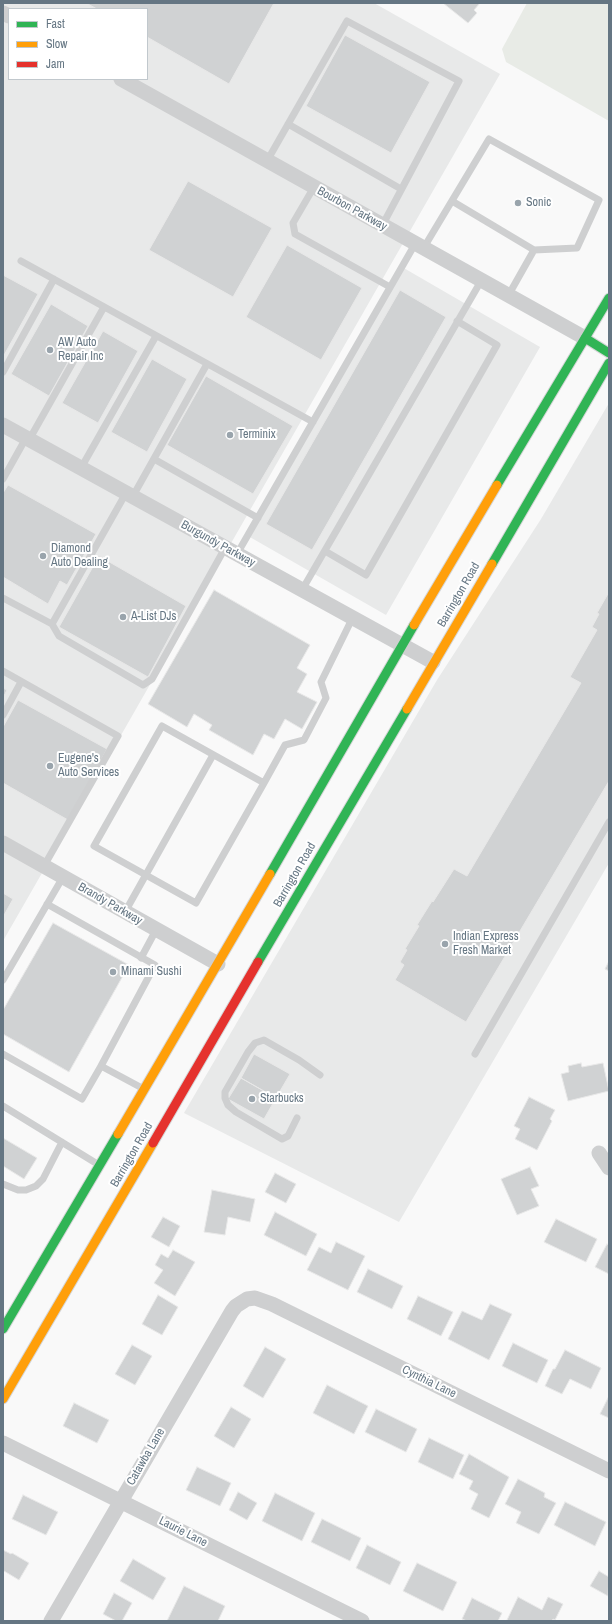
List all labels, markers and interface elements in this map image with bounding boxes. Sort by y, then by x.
legend [8,8,148,80]
text: Fast [46,16,65,32]
text: Slow [46,36,67,52]
text: Jam [46,56,65,72]
street label: Bourbon Parkway [315,184,389,234]
place label: Sonic [526,196,551,210]
marker: Sonic [513,198,523,208]
place label: AW Auto Repair Inc [58,336,103,364]
marker: AW Auto Repair Inc [45,345,55,355]
place label: Terminix [238,428,276,442]
marker: Terminix [225,430,235,440]
street label: Burgundy Parkway [178,518,258,570]
place label: Diamond Auto Dealing [51,542,108,570]
marker: Diamond Auto Dealing [38,551,48,561]
street label: Barrington Road [435,560,483,630]
place label: A-List DJs [131,610,176,624]
marker: A-List DJs [118,612,128,622]
place label: Eugene's Auto Services [58,752,119,780]
marker: Eugene's Auto Services [45,761,55,771]
street label: Barrington Road [271,840,319,910]
street label: Brandy Parkway [75,880,145,928]
place label: Indian Express Fresh Market [453,930,519,958]
marker: Indian Express Fresh Market [440,939,450,949]
place label: Minami Sushi [121,965,182,979]
marker: Minami Sushi [108,967,118,977]
place label: Starbucks [260,1092,304,1106]
marker: Starbucks [247,1094,257,1104]
street label: Barrington Road [108,1120,156,1190]
street label: Cynthia Lane [400,1363,458,1401]
street label: Catawba Lane [124,1426,168,1488]
street label: Laurie Lane [156,1514,210,1550]

